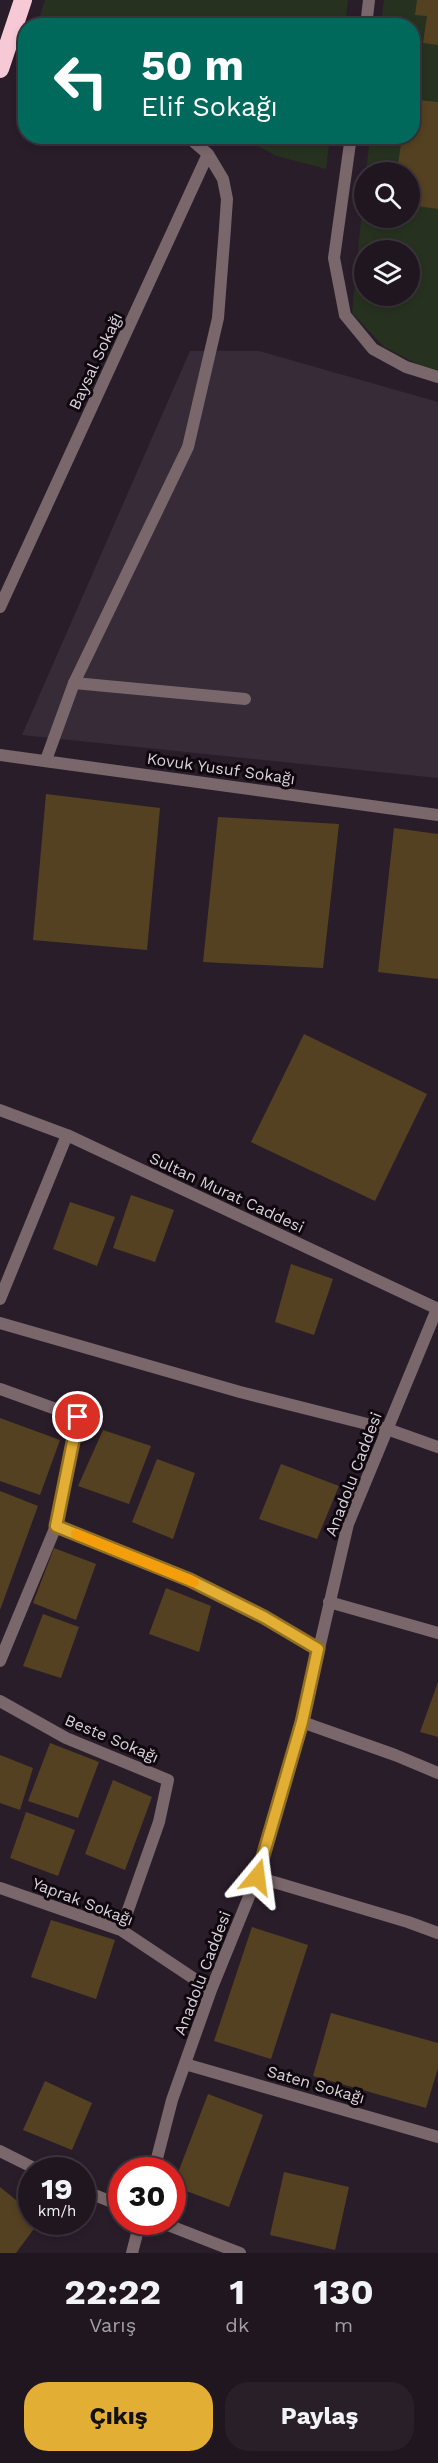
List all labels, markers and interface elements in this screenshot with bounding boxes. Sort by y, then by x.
text: 50 m [141,41,244,90]
icon: left [42,42,120,120]
text: Elif Sokağı [141,91,278,123]
map controls [354,162,420,306]
button: search [354,162,420,228]
button: layers [354,240,420,306]
street label: Baysal Sokağı [65,310,126,413]
street label: Kovuk Yusuf Sokağı [146,749,296,788]
street label: Sultan Murat Caddesi [146,1148,307,1237]
pin [52,1391,103,1442]
icon: arrive [61,1400,94,1433]
street label: Anadolu Caddesi [321,1409,386,1539]
street label: Beste Sokağı [62,1710,162,1767]
position arrow [225,1845,289,1909]
street label: Yaprak Sokağı [29,1873,136,1930]
street label: Anadolu Caddesi [170,1908,235,2038]
street label: Saten Sokağı [265,2061,367,2107]
speed limit sign: 30 [108,2157,186,2235]
text: 19 [41,2171,73,2206]
text: km/h [38,2202,76,2220]
text: 22:22 [64,2271,161,2313]
text: 1 [230,2271,245,2313]
text: 130 [314,2271,374,2313]
text: Varış [89,2313,136,2337]
text: dk [225,2313,249,2337]
text: m [334,2313,353,2337]
button: Çıkış [24,2382,213,2451]
button: Paylaş [225,2382,414,2451]

